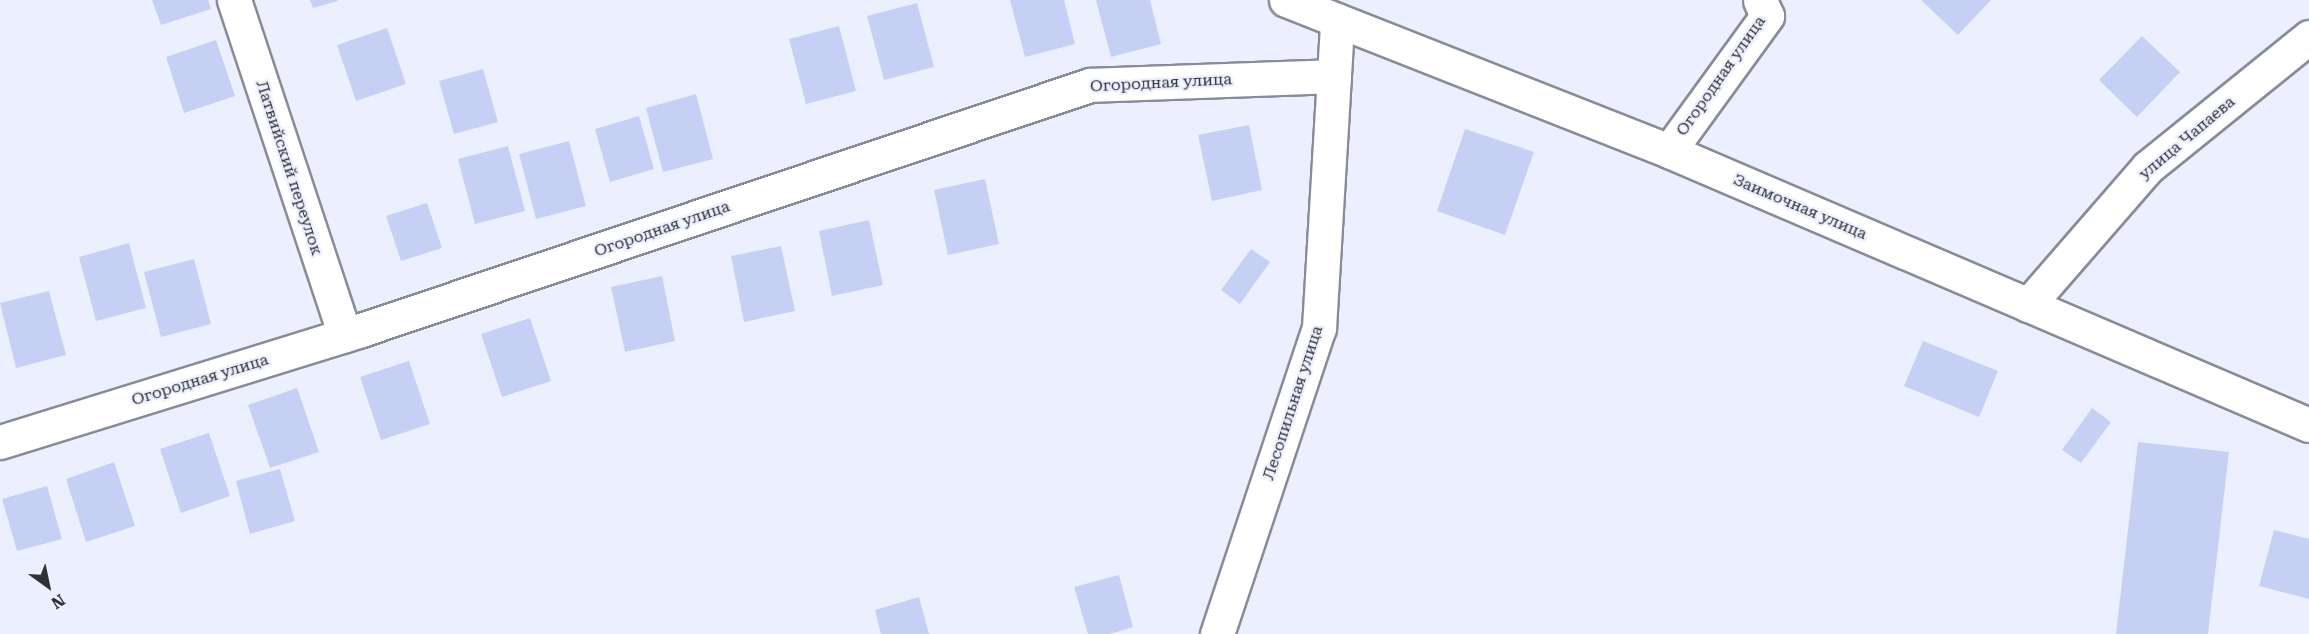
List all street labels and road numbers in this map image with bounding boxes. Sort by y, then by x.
street label: Огородная улица [1672,12,1770,140]
street label: Огородная улица [1090,70,1232,96]
street label: Латвийский переулок [252,78,326,258]
street label: улица Чапаева [2135,92,2239,184]
street label: Заимочная улица [1730,170,1870,244]
street label: Огородная улица [592,197,732,261]
street label: Лесопильная улица [1259,324,1327,482]
street label: Огородная улица [129,350,271,410]

